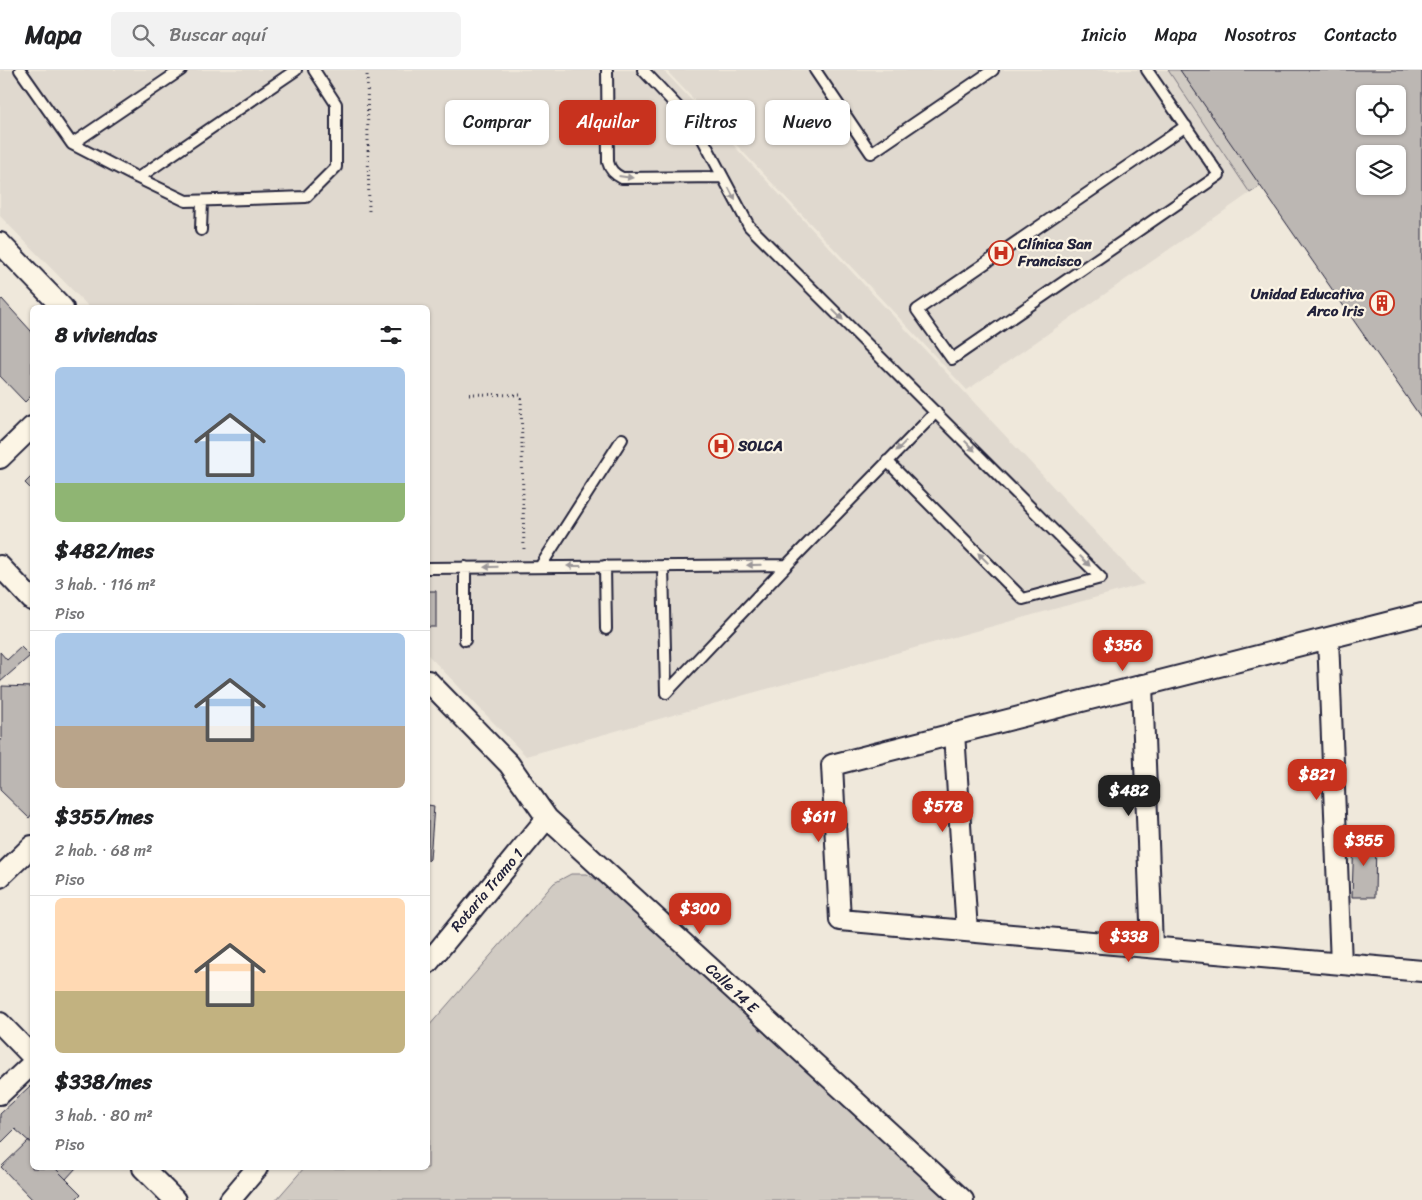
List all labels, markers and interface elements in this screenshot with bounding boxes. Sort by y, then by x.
search box [111,12,461,57]
text: Mapa [25,14,81,56]
text: Buscar aquí [169,18,266,51]
text: Inicio [1082,19,1127,51]
text: Mapa [1155,19,1197,51]
text: Nosotros [1225,19,1296,51]
text: Contacto [1324,19,1397,51]
icon: search [129,21,157,49]
map controls [1356,85,1406,195]
button: locate [1356,85,1406,135]
chip: Comprar [445,100,549,145]
chip: Alquilar [559,100,656,145]
chip: Filtros [666,100,755,145]
chip: Nuevo [765,100,850,145]
button: layers [1356,145,1406,195]
one-way arrow [619,173,635,181]
one-way arrow [727,187,736,201]
place label: Clínica San Francisco [1017,231,1093,274]
hospital icon: Clínica San Francisco [988,240,1014,266]
place label: Unidad Educativa Arco Iris [1251,281,1365,324]
building icon: Unidad Educativa Arco Iris [1369,290,1395,316]
one-way arrow [832,309,844,321]
text: 8 viviendas [55,316,157,354]
icon: filters [377,321,405,349]
icon: home [185,400,275,490]
hospital icon: SOLCA [708,433,734,459]
place label: SOLCA [737,433,783,459]
one-way arrow [896,440,908,452]
one-way arrow [964,440,976,452]
text: $482/mes [55,532,154,570]
one-way arrow [977,552,989,564]
one-way arrow [1078,555,1090,567]
one-way arrow [746,561,762,569]
one-way arrow [566,562,582,570]
one-way arrow [483,563,499,571]
text: 3 hab. · 116 m² [55,570,156,599]
text: Piso [55,599,85,628]
pin: $356 [1093,630,1153,672]
text: $356 [1104,631,1142,660]
icon: home [185,665,275,755]
pin: $821 [1287,758,1347,801]
text: $821 [1299,760,1335,789]
pin: $482 [1099,774,1159,817]
text: $482 [1109,776,1149,805]
pin: $578 [913,790,973,833]
text: $578 [923,792,963,821]
text: $355/mes [55,798,153,836]
pin: $611 [789,800,849,843]
text: $611 [802,802,836,831]
pin: $355 [1334,824,1394,867]
text: $355 [1344,826,1384,855]
text: 2 hab. · 68 m² [55,836,152,865]
street label: Rotaria Tramo 1 [444,842,530,938]
text: Piso [55,865,85,894]
pin: $300 [670,892,730,935]
text: $300 [680,894,720,923]
pin: $338 [1099,920,1159,963]
text: $338 [1110,922,1148,951]
icon: home [185,930,275,1020]
street label: Calle 14 E [699,956,766,1021]
text: $338/mes [55,1063,152,1101]
text: 3 hab. · 80 m² [55,1101,153,1130]
text: Piso [55,1130,85,1159]

